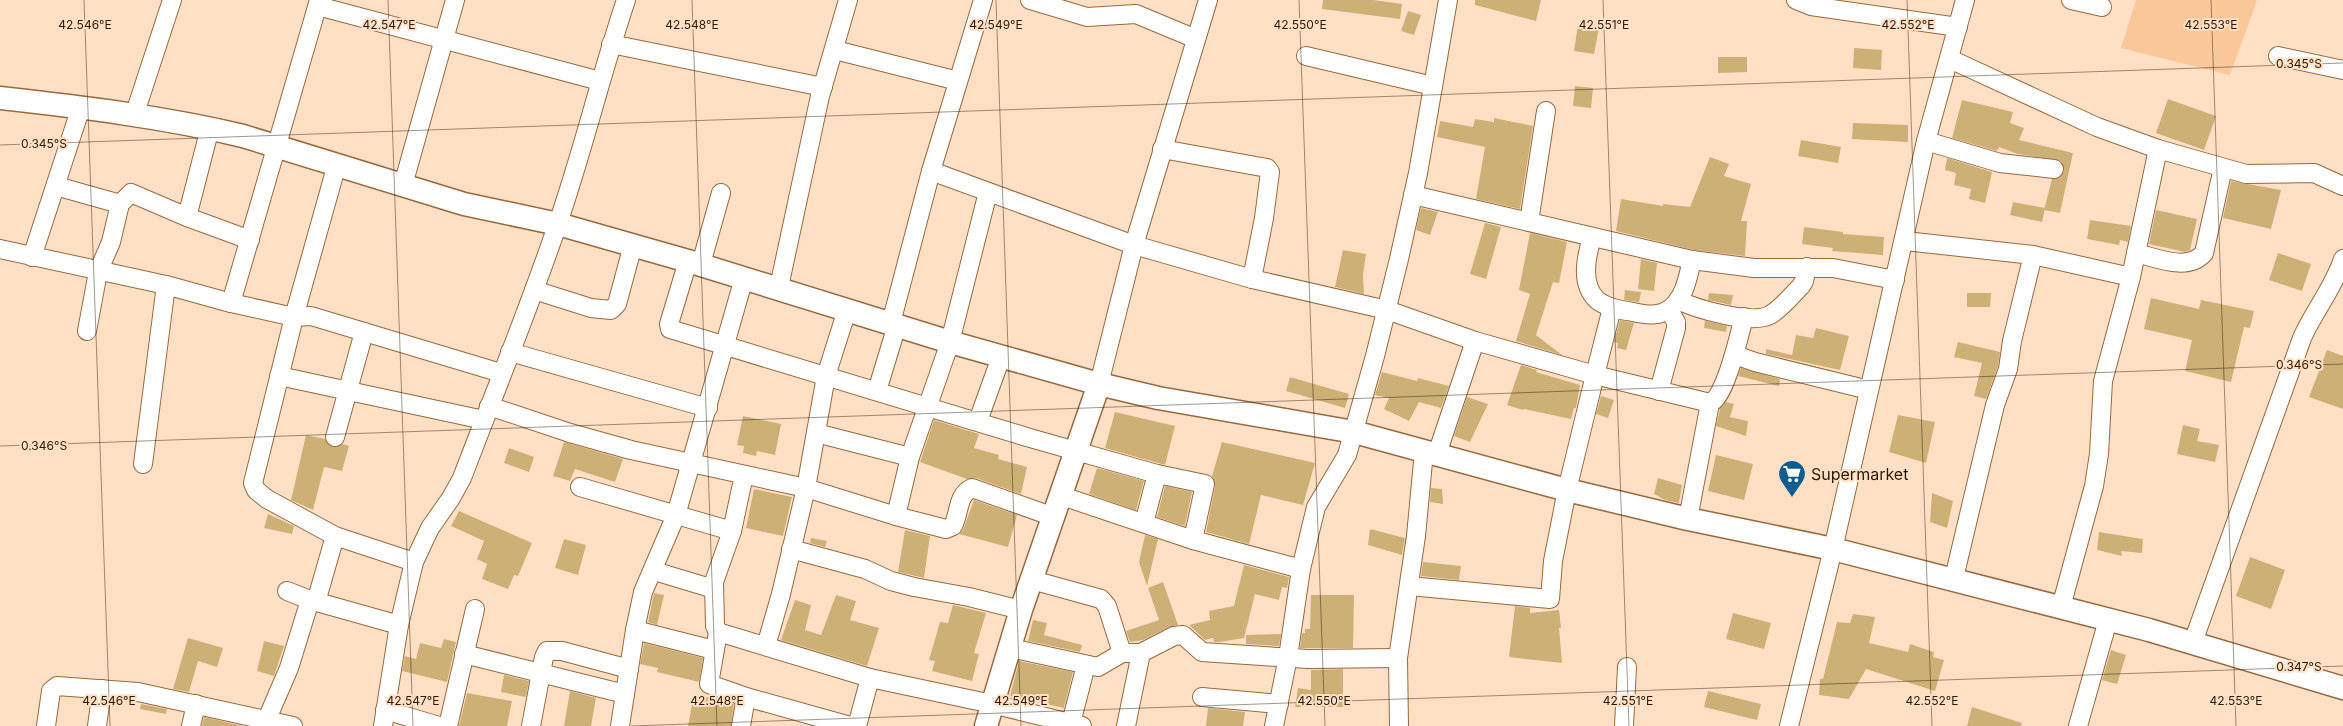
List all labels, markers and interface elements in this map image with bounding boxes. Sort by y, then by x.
text: 42.546°E [58,17,112,32]
text: 42.547°E [363,17,415,32]
text: 42.548°E [665,17,719,32]
text: 42.549°E [969,17,1023,32]
text: 42.550°E [1273,17,1327,32]
text: 42.551°E [1579,17,1629,32]
text: 42.552°E [1882,17,1934,32]
text: 42.553°E [2185,17,2237,32]
text: 0.345°S [2276,56,2322,71]
text: 0.345°S [21,136,67,151]
text: 0.346°S [2276,357,2322,372]
text: 0.346°S [21,438,67,453]
supermarket icon: Supermarket [1777,459,1807,498]
place label: Supermarket [1811,464,1908,484]
text: 0.347°S [2276,659,2322,674]
text: 42.546°E [82,693,136,708]
text: 42.547°E [387,693,439,708]
text: 42.548°E [690,693,744,708]
text: 42.549°E [994,693,1048,708]
text: 42.550°E [1297,693,1351,708]
text: 42.551°E [1603,693,1653,708]
text: 42.552°E [1906,693,1958,708]
text: 42.553°E [2210,693,2262,708]

